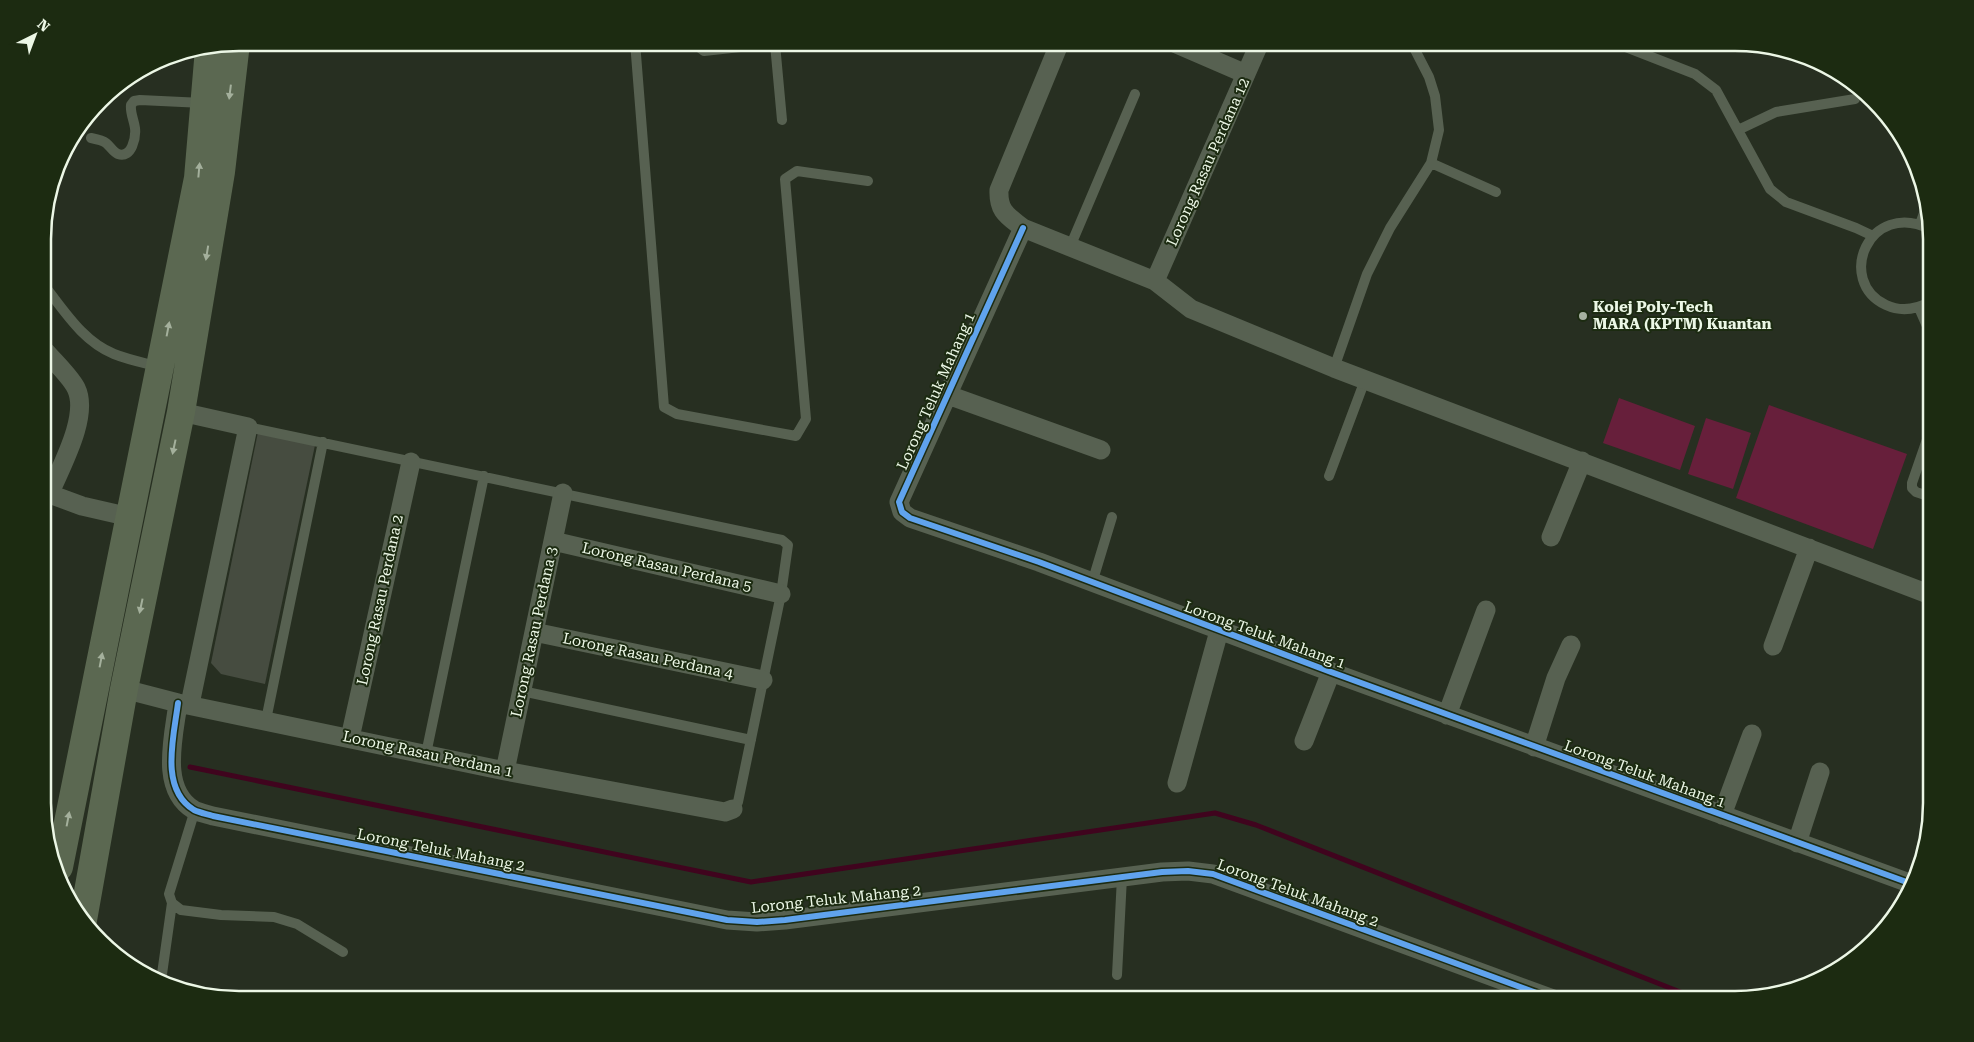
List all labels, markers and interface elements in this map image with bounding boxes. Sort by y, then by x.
north arrow [10,10,60,60]
text: N [34,16,53,35]
street label: Lorong Rasau Perdana 12 [1163,75,1253,249]
one-way arrow [226,84,234,100]
one-way arrow [195,162,203,178]
one-way arrow [203,245,211,261]
place label: Kolej Poly-Tech MARA (KPTM) Kuantan [1593,298,1771,333]
street label: Lorong Teluk Mahang 1 [893,309,979,473]
marker: Kolej Poly-Tech MARA (KPTM) Kuantan [1577,310,1589,322]
one-way arrow [164,321,172,337]
one-way arrow [170,440,178,455]
street label: Lorong Rasau Perdana 2 [353,513,407,687]
street label: Lorong Rasau Perdana 5 [580,539,754,595]
street label: Lorong Rasau Perdana 3 [507,545,561,719]
street label: Lorong Teluk Mahang 1 [1182,597,1348,673]
one-way arrow [137,599,145,614]
street label: Lorong Rasau Perdana 4 [561,629,735,683]
one-way arrow [97,652,105,668]
street label: Lorong Rasau Perdana 1 [341,727,515,781]
street label: Lorong Teluk Mahang 1 [1562,736,1728,812]
one-way arrow [65,811,73,827]
street label: Lorong Teluk Mahang 2 [355,825,527,875]
street label: Lorong Teluk Mahang 2 [1215,855,1381,931]
street label: Lorong Teluk Mahang 2 [750,881,922,917]

